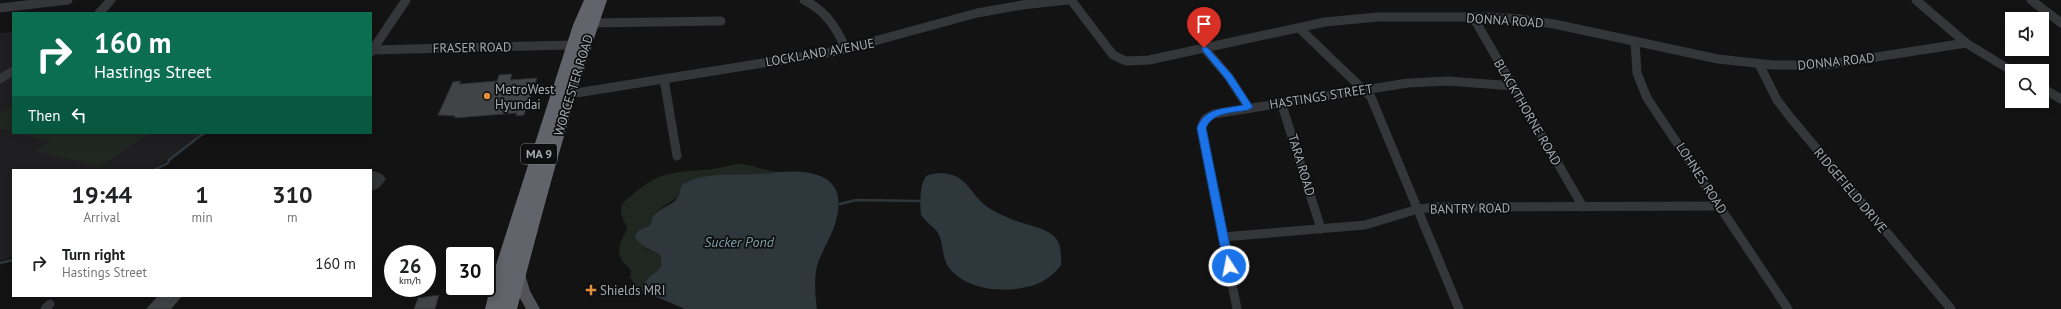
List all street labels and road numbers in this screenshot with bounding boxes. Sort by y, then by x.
street label: DONNA ROAD [1466,9,1544,32]
street label: WORCESTER ROAD [550,32,597,138]
street label: LOCKLAND AVENUE [764,35,876,70]
street label: FRASER ROAD [433,38,511,57]
street label: DONNA ROAD [1797,49,1875,74]
street label: BLACKTHORNE ROAD [1490,56,1565,169]
street label: HASTINGS STREET [1268,80,1374,113]
street label: TARA ROAD [1284,132,1319,198]
street label: LOHNES ROAD [1672,139,1731,217]
road number: MA 9 [521,144,557,164]
street label: RIDGEFIELD DRIVE [1810,144,1891,236]
street label: BANTRY ROAD [1430,199,1510,218]

